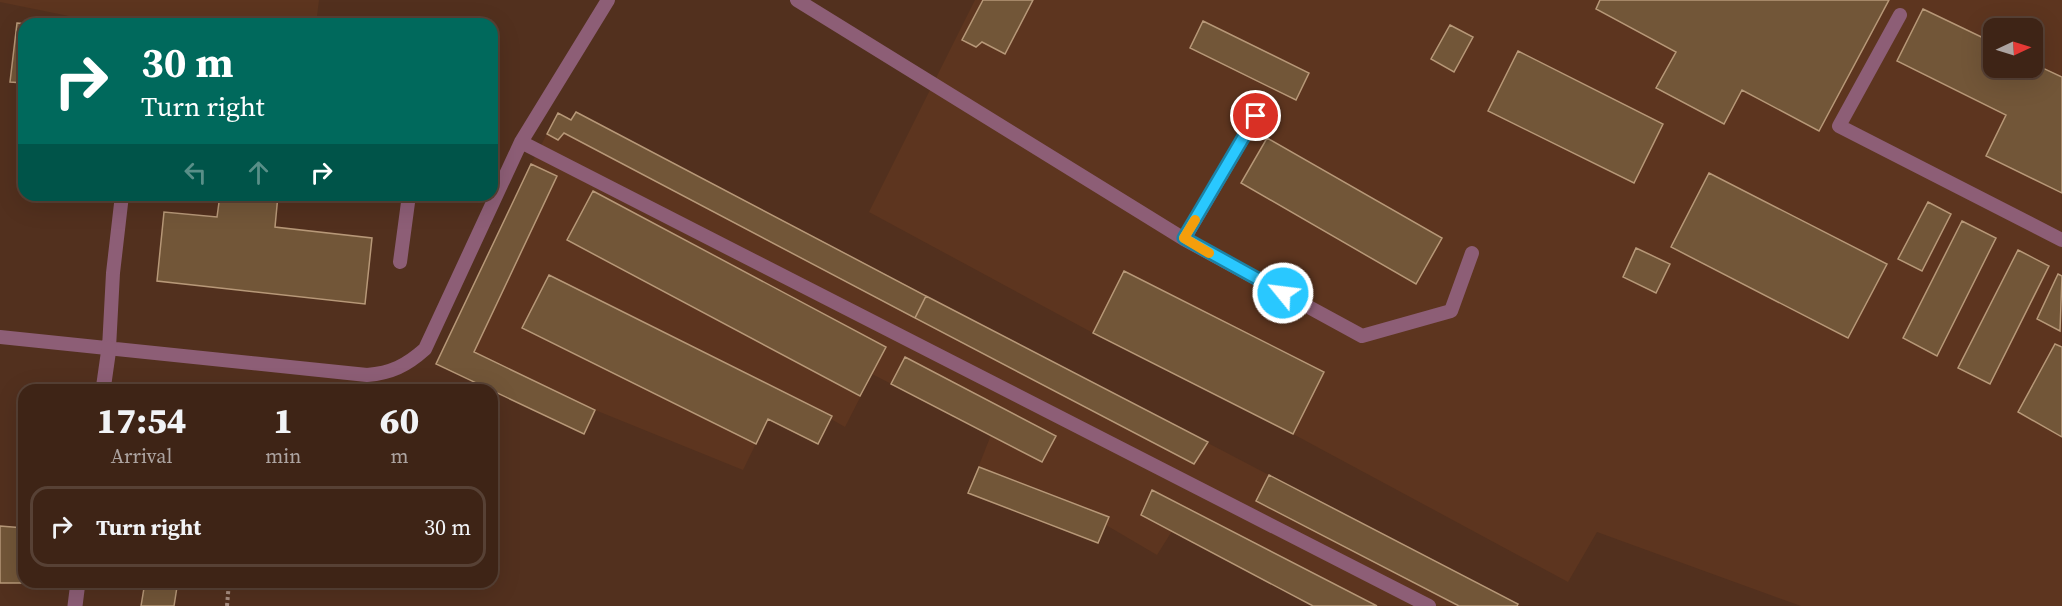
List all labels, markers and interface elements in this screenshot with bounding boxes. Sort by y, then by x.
north arrow [1983,18,2043,78]
map controls [1983,18,2043,78]
text: 30 m [141,33,234,91]
icon: right [42,42,120,120]
text: Turn right [141,88,265,125]
pin [1230,90,1281,141]
icon: arrive [1239,99,1272,132]
icon: left [179,156,212,189]
icon: ahead [242,156,275,189]
icon: right [305,156,338,189]
position arrow [1251,261,1315,325]
text: 17:54 [97,396,187,445]
text: 1 [273,396,293,445]
text: 60 [380,396,419,445]
text: Arrival [111,442,172,470]
text: min [265,442,301,470]
text: m [391,442,409,470]
icon: right [45,510,78,543]
text: Turn right [96,512,201,542]
text: 30 m [424,512,471,542]

